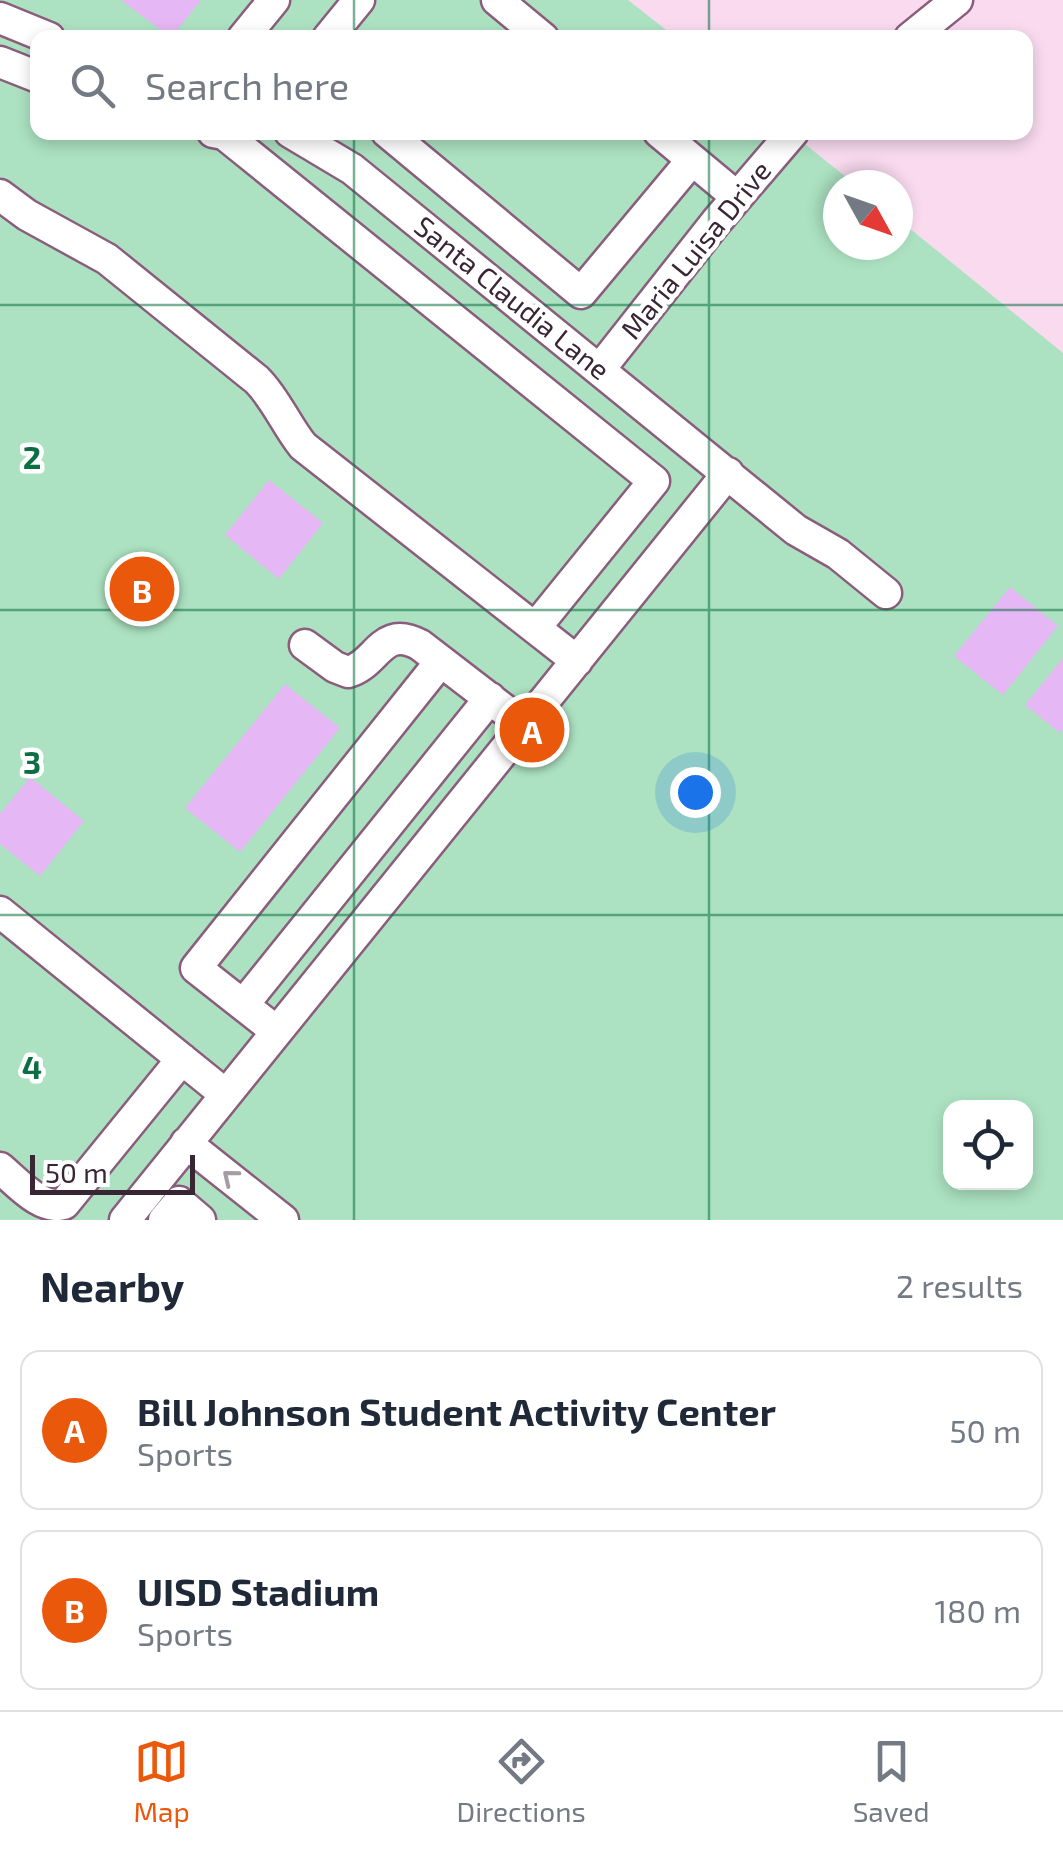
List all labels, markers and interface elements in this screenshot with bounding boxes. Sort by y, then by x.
search box [30,30,1033,140]
icon: search [65,58,120,113]
text: Search here [145,62,349,108]
street label: Maria Luisa Drive [613,153,777,345]
north arrow [823,170,913,260]
street label: Santa Claudia Lane [408,208,617,386]
text: 2 [23,437,41,475]
pin: B [110,552,174,626]
pin: A [500,692,564,768]
text: 3 [23,742,41,780]
your location [670,767,721,818]
text: 4 [22,1047,42,1085]
map controls [943,1100,1033,1190]
button: locate [943,1100,1033,1190]
scale bar [30,1150,195,1194]
text: 50 m [45,1155,108,1189]
one-way arrow [223,1171,241,1189]
text: Nearby [40,1260,184,1310]
text: 2 results [896,1266,1023,1304]
text: Bill Johnson Student Activity Center [137,1388,776,1434]
text: A [64,1411,85,1449]
text: 50 m [949,1411,1021,1449]
text: Sports [137,1434,233,1472]
text: UISD Stadium [137,1568,379,1614]
text: B [64,1591,85,1629]
text: 180 m [934,1591,1021,1629]
text: Sports [137,1614,233,1652]
tab: Map [133,1734,190,1828]
tab: Directions [457,1734,586,1828]
tab: Saved [853,1734,930,1828]

